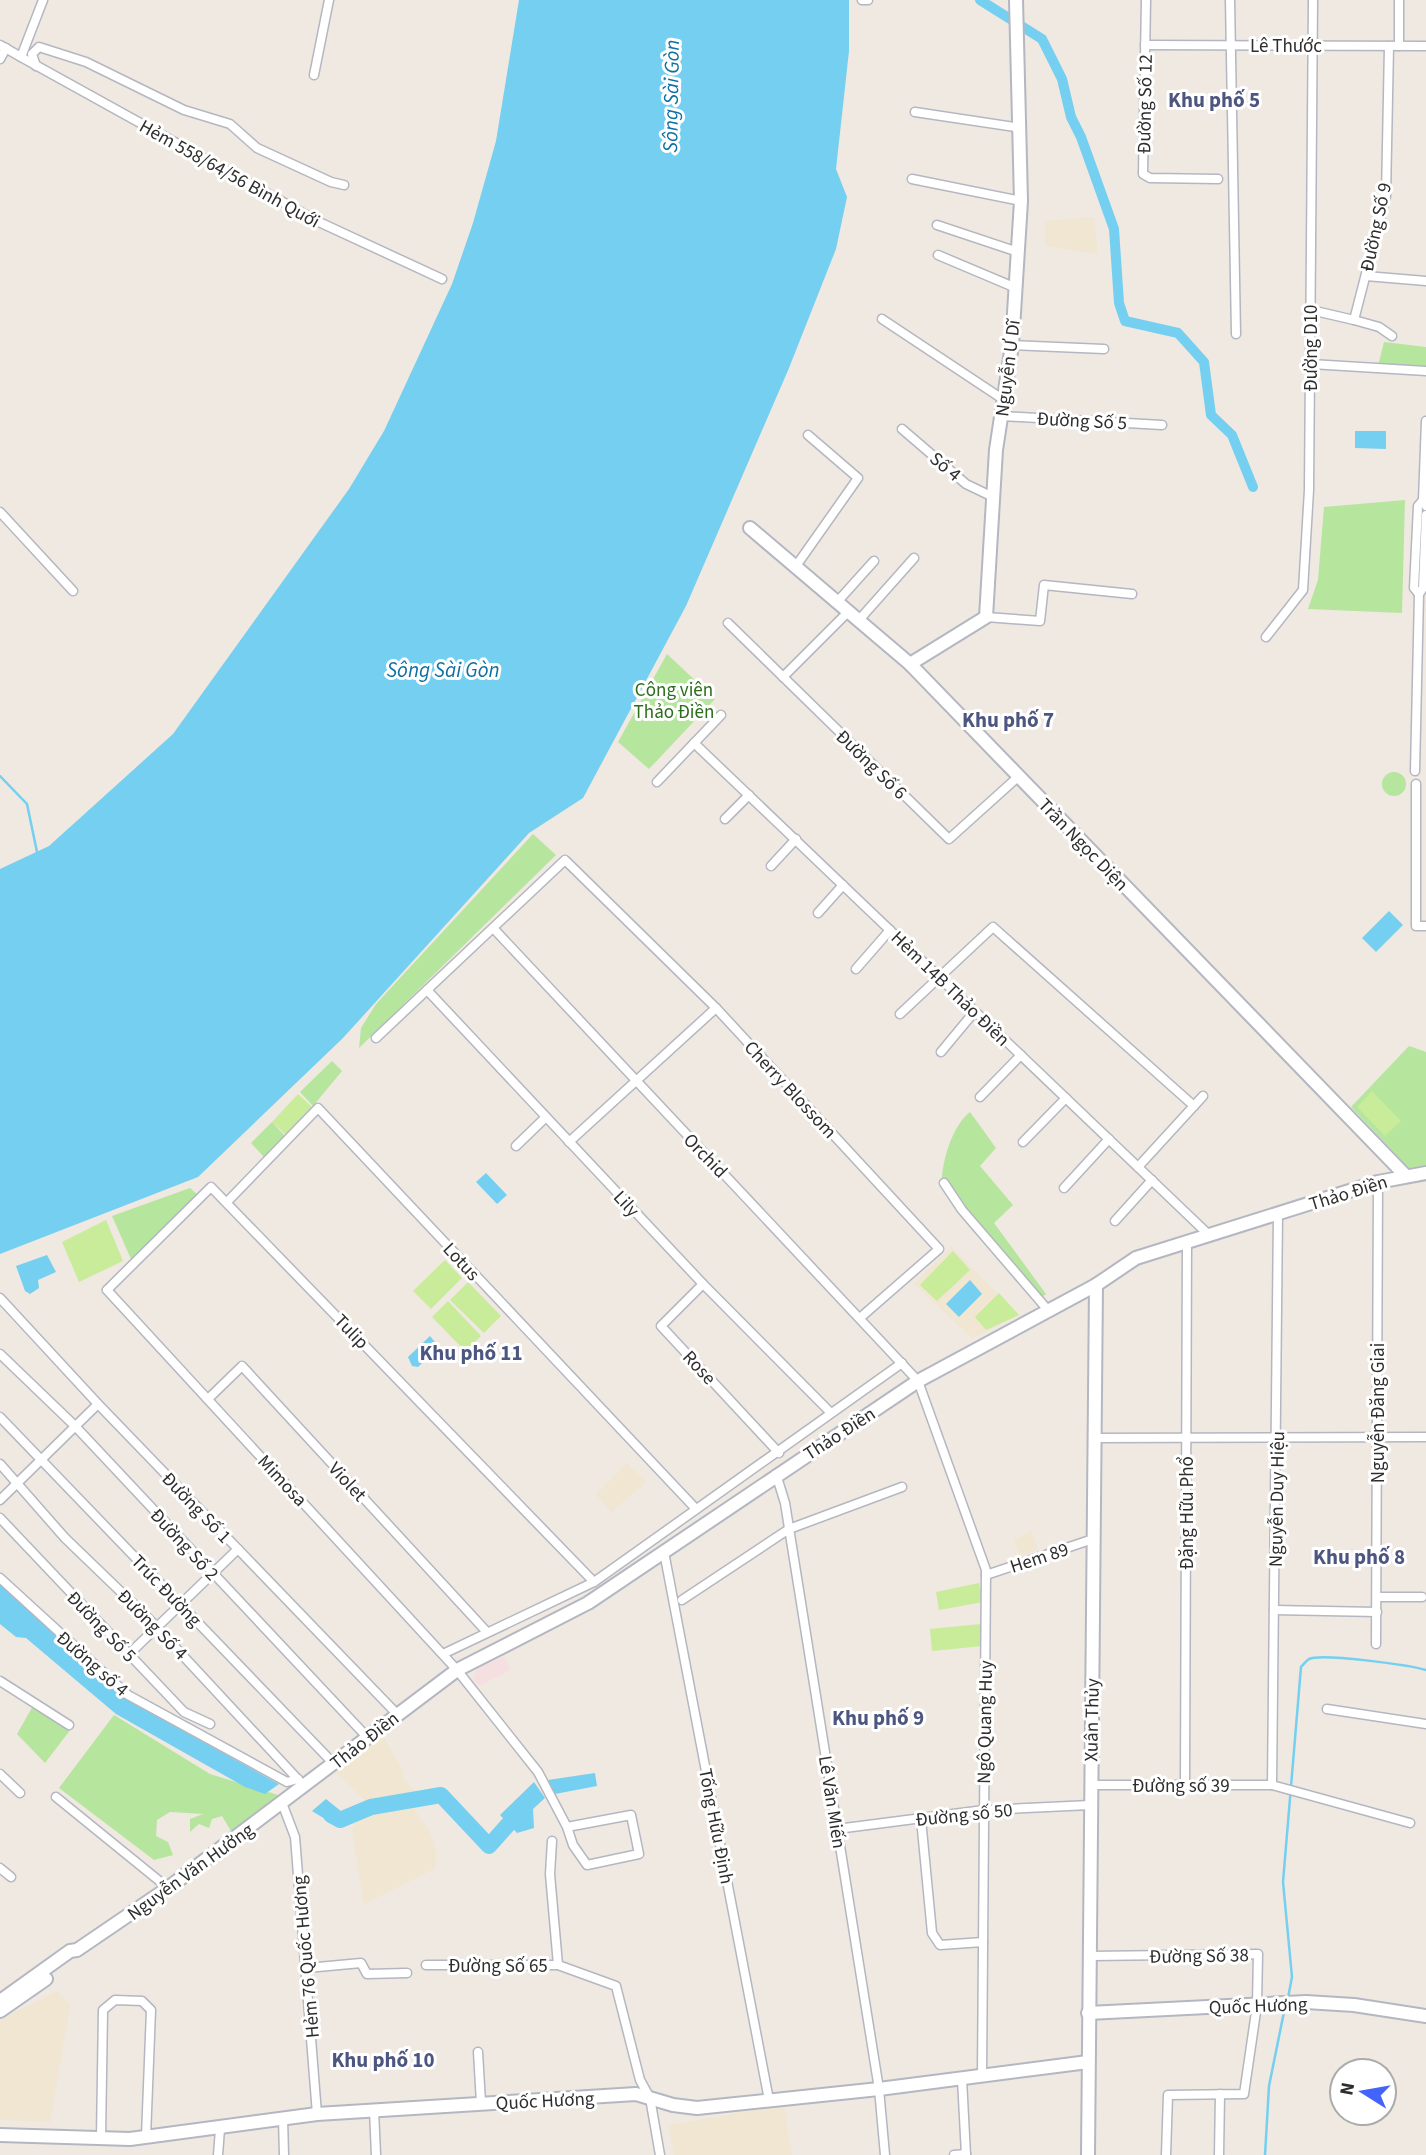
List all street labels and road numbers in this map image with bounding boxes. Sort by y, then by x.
street label: Lê Thước [1250,33,1322,60]
street label: Đường Số 12 [1131,54,1160,154]
street label: Hẻm 558/64/56 Bình Quới [134,113,325,235]
street label: Đường Số 9 [1354,180,1399,274]
street label: Đường D10 [1298,304,1325,392]
street label: Nguyễn Ư Dĩ [989,317,1028,418]
street label: Đường Số 5 [1036,406,1128,437]
street label: Số 4 [923,446,967,488]
street label: Đường Số 6 [829,724,913,806]
street label: Trần Ngọc Diện [1032,793,1134,897]
street label: Hẻm 14B Thảo Điền [884,925,1015,1053]
street label: Cherry Blossom [737,1035,842,1145]
street label: Orchid [677,1128,733,1185]
street label: Thảo Điền [1306,1169,1391,1218]
street label: Lily [607,1185,645,1223]
street label: Lotus [436,1237,486,1287]
street label: Tulip [327,1308,374,1356]
street label: Nguyễn Đăng Giai [1365,1343,1392,1483]
street label: Rose [676,1345,722,1391]
street label: Thảo Điền [799,1401,881,1468]
street label: Nguyễn Duy Hiệu [1263,1431,1292,1567]
street label: Mimosa [251,1449,313,1513]
street label: Violet [322,1456,373,1508]
street label: Đặng Hữu Phổ [1174,1456,1201,1570]
street label: Đường Số 1 [155,1466,237,1550]
street label: Đường Số 2 [143,1503,225,1587]
street label: Hem 89 [1007,1536,1072,1581]
street label: Trúc Đường [124,1549,208,1634]
street label: Đường Số 4 [111,1584,193,1666]
street label: Đường Số 5 [60,1585,142,1669]
street label: Đường số 4 [50,1625,134,1703]
street label: Ngô Quang Huy [971,1660,1000,1784]
street label: Xuân Thủy [1078,1678,1107,1762]
street label: Thảo Điền [325,1706,405,1777]
street label: Lê Văn Miến [811,1754,852,1851]
street label: Tống Hữu Định [691,1766,740,1886]
street label: Đường số 39 [1132,1773,1230,1800]
street label: Đường số 50 [914,1797,1014,1834]
street label: Nguyễn Văn Hưởng [122,1817,260,1927]
street label: Hẻm 76 Quốc Hương [286,1874,327,2039]
street label: Đường Số 38 [1149,1942,1249,1971]
street label: Đường Số 65 [448,1953,548,1980]
street label: Quốc Hương [1208,1991,1308,2022]
street label: Quốc Hương [495,2085,595,2118]

